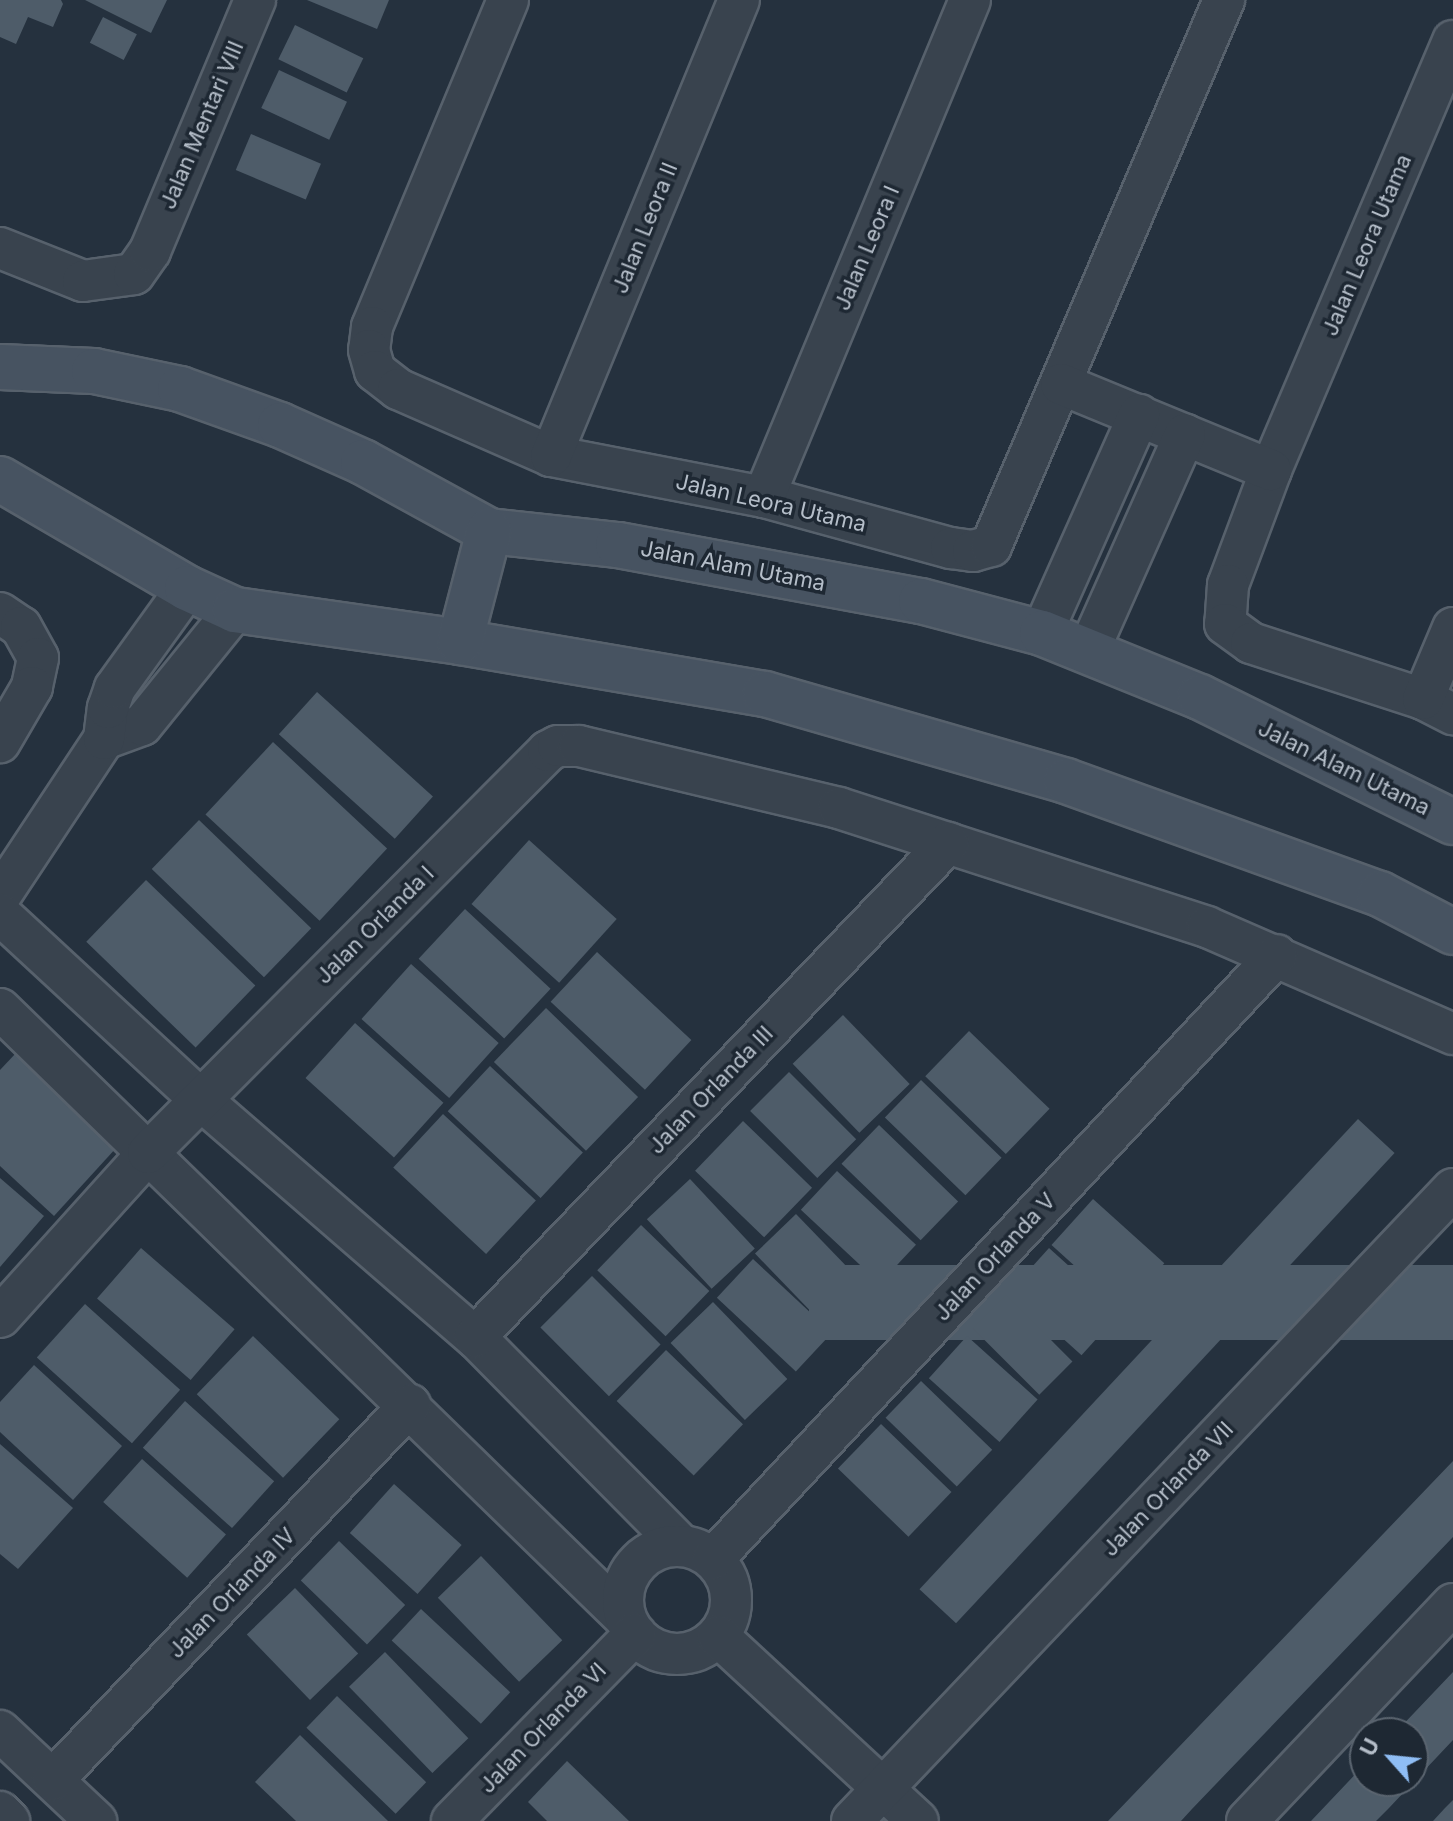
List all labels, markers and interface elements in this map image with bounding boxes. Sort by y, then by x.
street label: Jalan Mentari VIII [155,37,249,213]
street label: Jalan Leora Utama [1317,150,1417,340]
street label: Jalan Leora II [607,159,683,297]
street label: Jalan Leora I [829,182,905,314]
street label: Jalan Leora Utama [673,468,869,538]
street label: Jalan Alam Utama [638,535,828,597]
street label: Jalan Alam Utama [1254,715,1434,821]
street label: Jalan Orlanda I [311,861,439,989]
street label: Jalan Orlanda III [643,1021,779,1159]
street label: Jalan Orlanda V [929,1188,1061,1326]
street label: Jalan Orlanda VII [1097,1416,1239,1562]
street label: Jalan Orlanda IV [163,1522,301,1664]
street label: Jalan Orlanda VI [474,1657,612,1799]
north arrow [1349,1717,1429,1797]
text: U [1354,1734,1385,1760]

